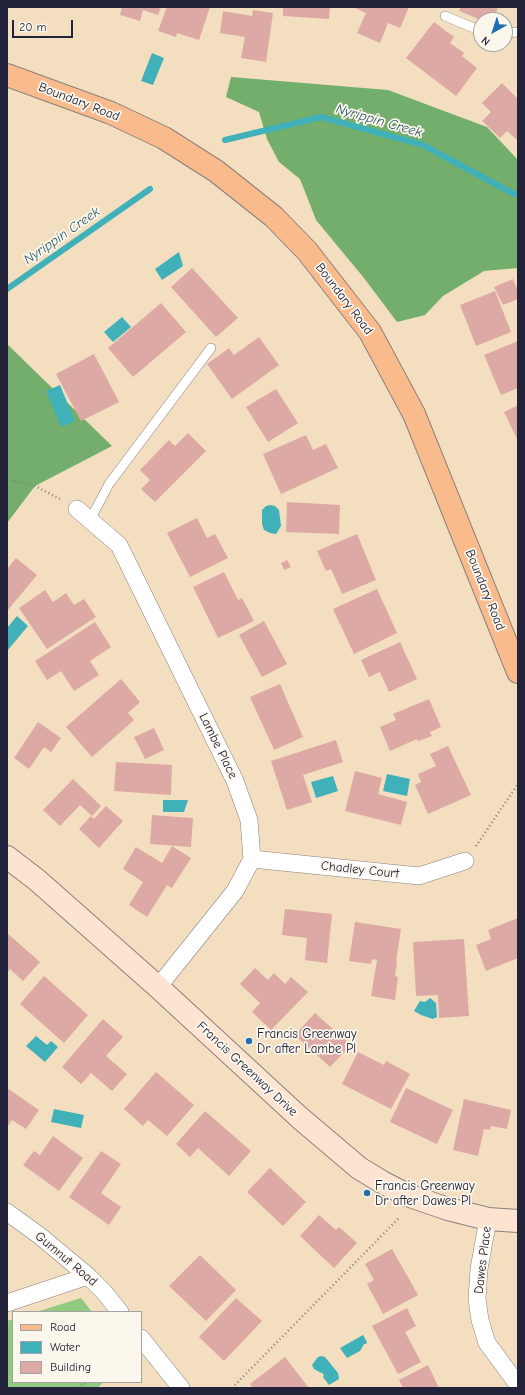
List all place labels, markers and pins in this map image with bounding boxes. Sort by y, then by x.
place label: Francis Greenway Dr after Lambe Pl [257,1026,357,1057]
marker: Francis Greenway Dr after Lambe Pl [244,1036,254,1046]
place label: Francis Greenway Dr after Dawes Pl [375,1178,475,1209]
marker: Francis Greenway Dr after Dawes Pl [362,1188,372,1198]

